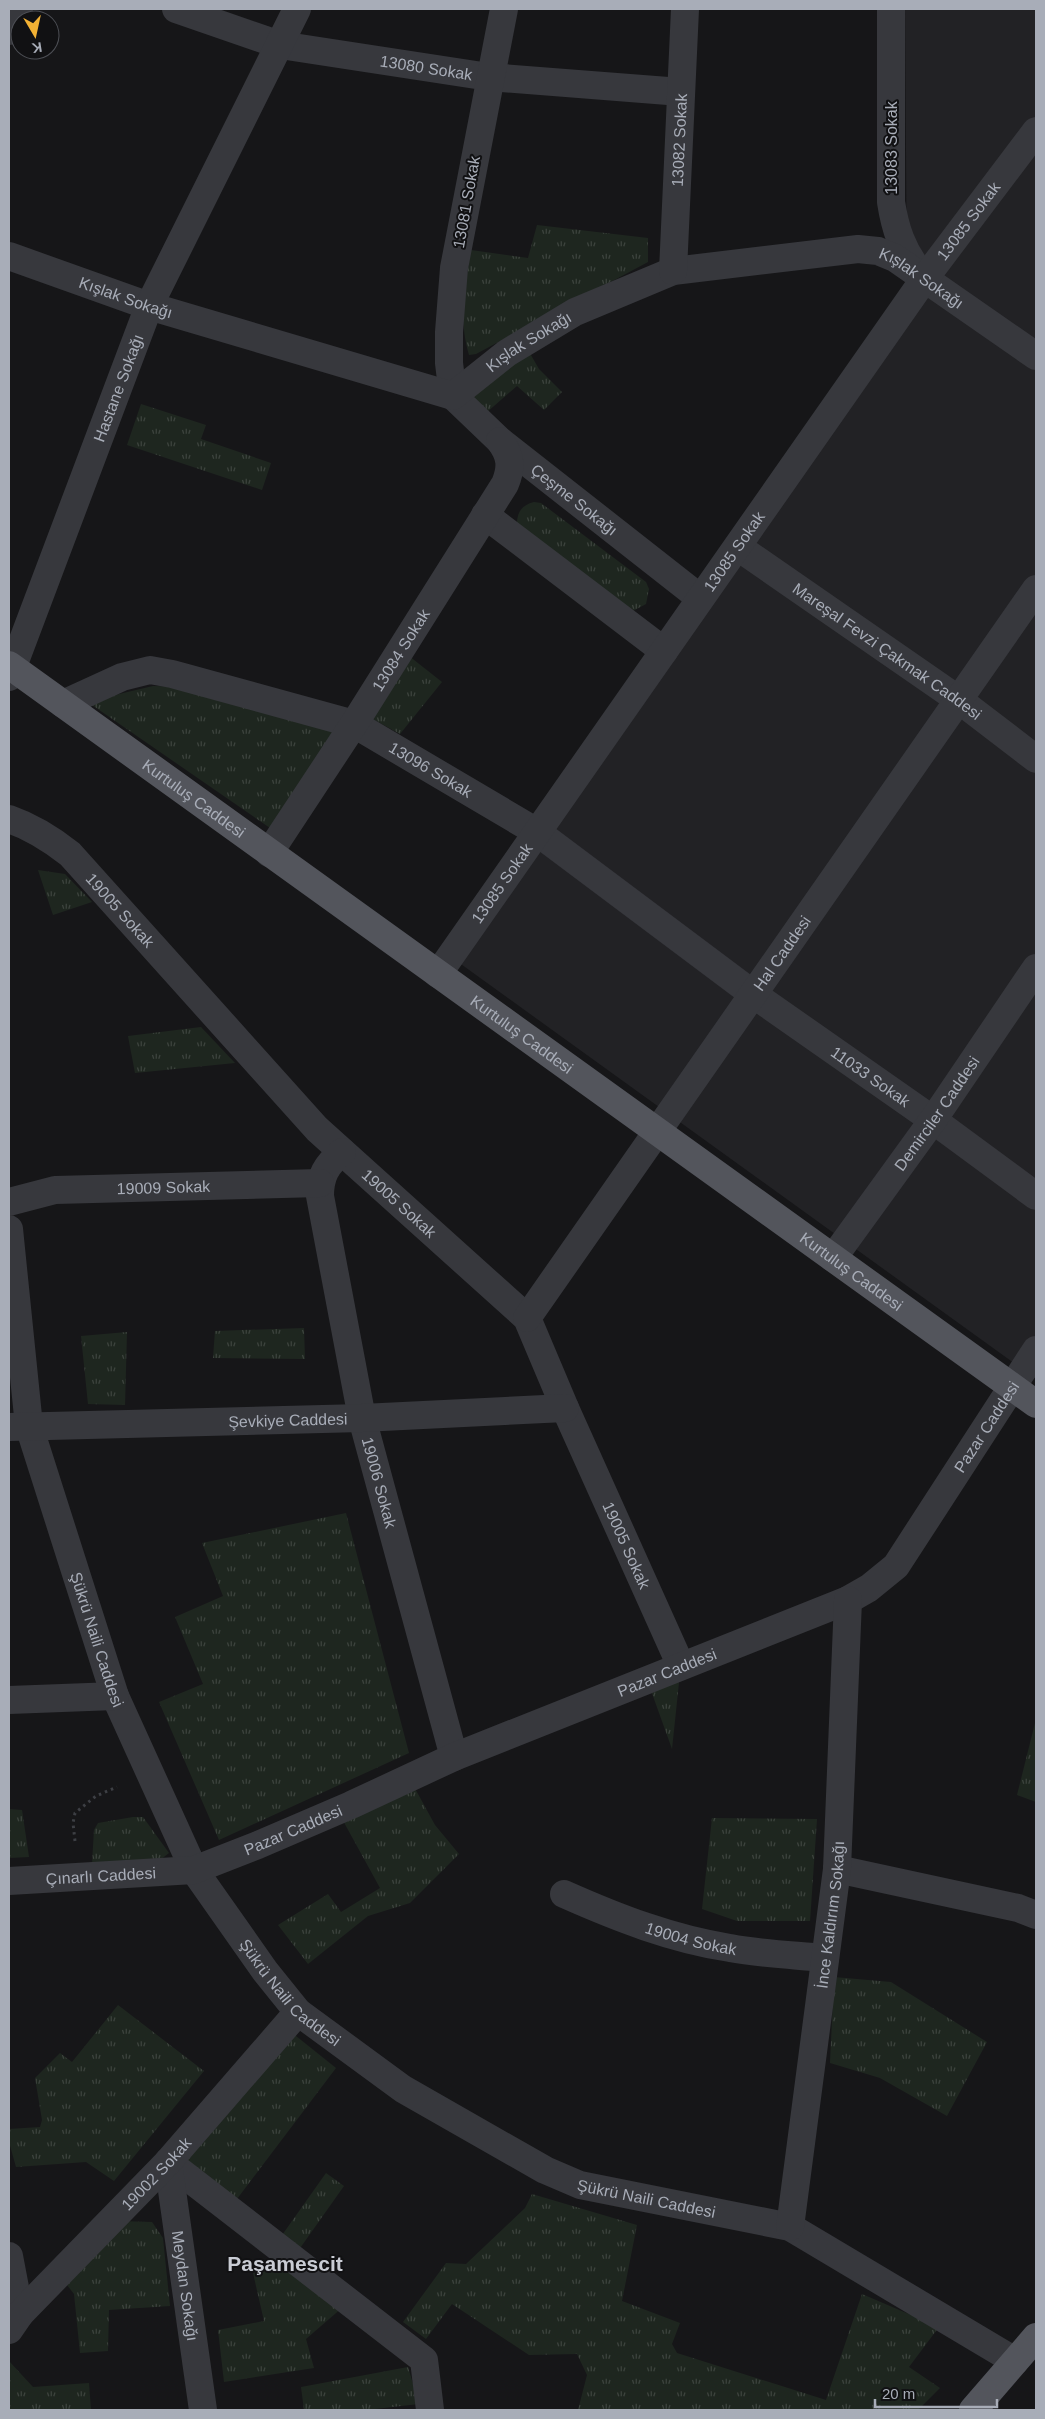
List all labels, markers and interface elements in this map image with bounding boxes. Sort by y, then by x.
north arrow [10,10,60,60]
text: K [31,39,43,57]
street label: 13080 Sokak [379,52,475,84]
street label: 13082 Sokak [669,92,690,187]
street label: 13083 Sokak [883,100,900,195]
street label: 13081 Sokak [450,154,483,250]
street label: 13085 Sokak [934,178,1004,264]
street label: Kışlak Sokağı [877,244,967,312]
street label: Kışlak Sokağı [77,274,175,322]
street label: Kışlak Sokağı [483,308,574,375]
street label: Hastane Sokağı [90,332,147,444]
street label: Çeşme Sokağı [528,461,621,539]
street label: 13085 Sokak [700,508,769,595]
street label: Mareşal Fevzi Çakmak Caddesi [790,580,985,723]
street label: 13084 Sokak [369,605,434,694]
street label: 13096 Sokak [386,739,476,801]
street label: Kurtuluş Caddesi [139,756,248,841]
street label: 13085 Sokak [468,839,536,927]
street label: 19005 Sokak [82,870,158,952]
street label: Hal Caddesi [750,913,814,994]
street label: Kurtuluş Caddesi [467,992,576,1077]
street label: 11033 Sokak [828,1043,914,1111]
street label: Demirciler Caddesi [891,1053,983,1174]
street label: 19005 Sokak [359,1166,440,1242]
street label: 19009 Sokak [116,1178,211,1197]
street label: Kurtuluş Caddesi [797,1229,906,1314]
street label: Pazar Caddesi [951,1378,1022,1476]
street label: Şevkiye Caddesi [228,1410,348,1430]
street label: 19006 Sokak [359,1435,400,1531]
street label: 19005 Sokak [599,1499,654,1592]
street label: Şükrü Naili Caddesi [67,1570,127,1710]
street label: Pazar Caddesi [615,1645,719,1700]
street label: Pazar Caddesi [242,1802,345,1859]
street label: İnce Kaldırım Sokağı [812,1840,847,1990]
street label: Çınarlı Caddesi [45,1864,156,1888]
street label: 19004 Sokak [643,1919,739,1958]
street label: Şükrü Naili Caddesi [236,1936,344,2049]
street label: 19002 Sokak [118,2133,195,2214]
street label: Şükrü Naili Caddesi [576,2177,717,2221]
street label: Meydan Sokağı [169,2230,201,2342]
district label: Paşamescit [227,2252,343,2275]
scale bar [875,2376,998,2408]
text: 20 m [882,2385,915,2402]

